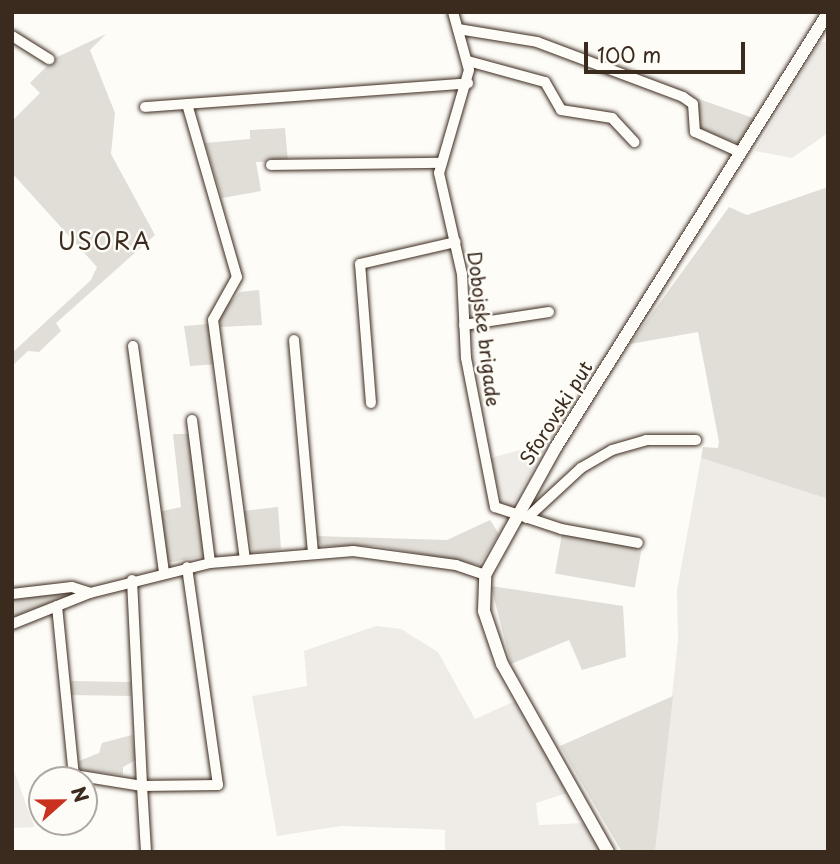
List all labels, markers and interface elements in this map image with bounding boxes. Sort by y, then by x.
scale bar [588,28,749,72]
text: 100 m [597,38,661,70]
district label: USORA [59,227,151,255]
street label: Dobojske brigade [463,250,505,408]
street label: Sforovski put [515,356,597,470]
north arrow [28,766,98,836]
text: N [65,782,97,806]

